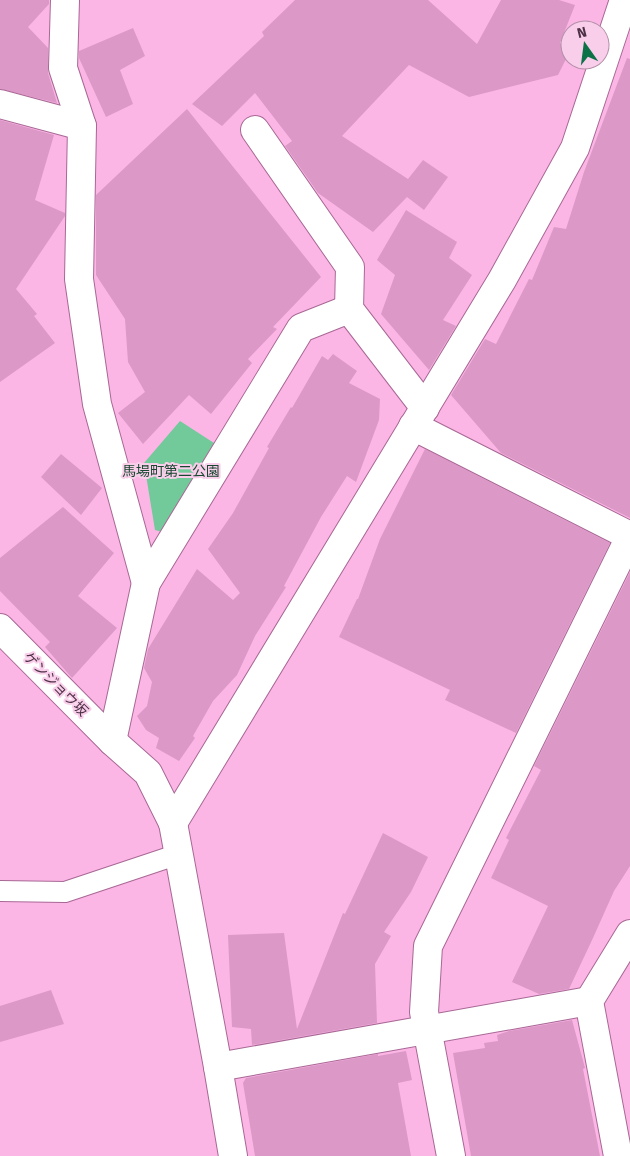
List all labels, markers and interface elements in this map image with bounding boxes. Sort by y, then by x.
north arrow [560,20,610,70]
text: N [575,23,589,42]
park label: 馬場町第二公園 [122,463,220,480]
street label: ゲンジョウ坂 [20,649,91,720]

